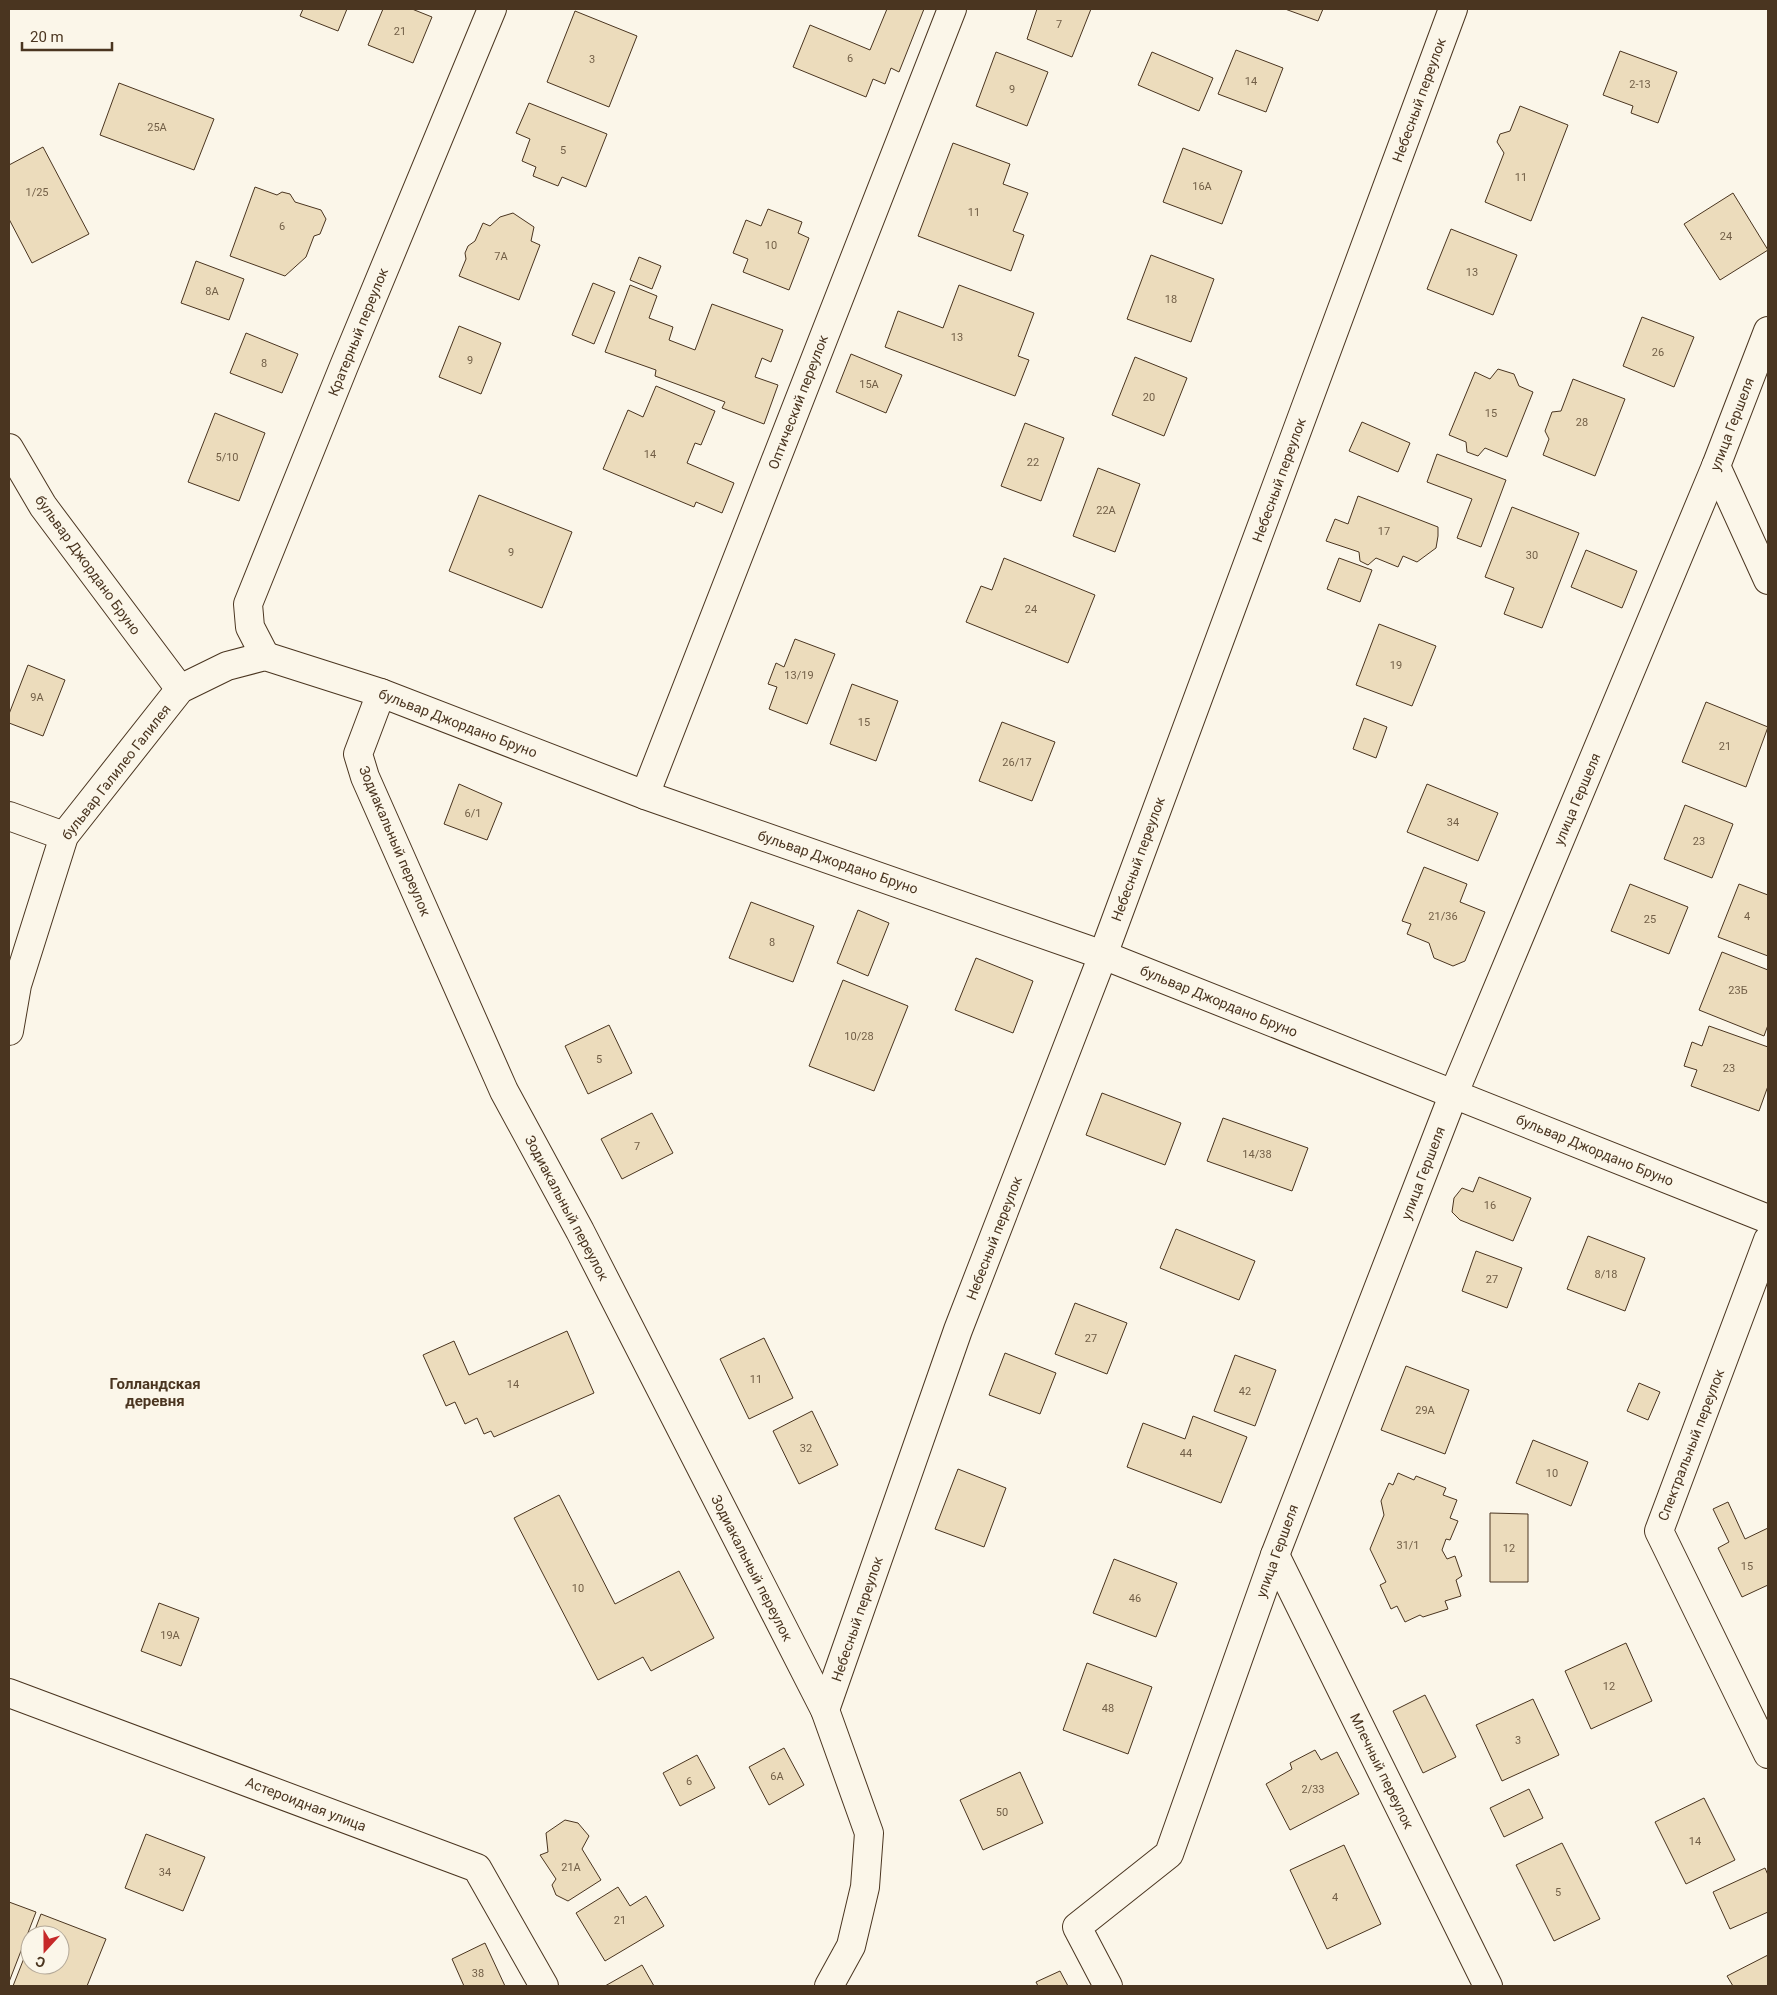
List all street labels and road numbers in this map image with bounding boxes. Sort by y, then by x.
street label: Небесный переулок [1389,35,1449,164]
street label: Кратерный переулок [325,265,391,398]
street label: Оптический переулок [765,332,831,472]
street label: улица Гершеля [1707,375,1757,473]
street label: Небесный переулок [1249,415,1309,544]
street label: бульвар Джордано Бруно [32,492,144,638]
street label: бульвар Джордано Бруно [376,685,540,761]
street label: бульвар Галилео Галилея [58,701,174,843]
street label: улица Гершеля [1550,751,1604,847]
street label: Зодиакальный переулок [356,763,434,919]
street label: Небесный переулок [1108,794,1168,923]
street label: бульвар Джордано Бруно [756,827,920,897]
street label: бульвар Джордано Бруно [1138,962,1300,1040]
street label: бульвар Джордано Бруно [1514,1111,1676,1189]
street label: улица Гершеля [1398,1124,1448,1222]
street label: Зодиакальный переулок [522,1133,612,1284]
street label: Небесный переулок [963,1174,1025,1302]
street label: Спектральный переулок [1655,1366,1728,1523]
street label: Зодиакальный переулок [708,1492,796,1644]
street label: улица Гершеля [1253,1502,1301,1600]
street label: Небесный переулок [828,1554,886,1684]
street label: Млечный переулок [1347,1711,1417,1832]
street label: Астероидная улица [244,1774,368,1834]

